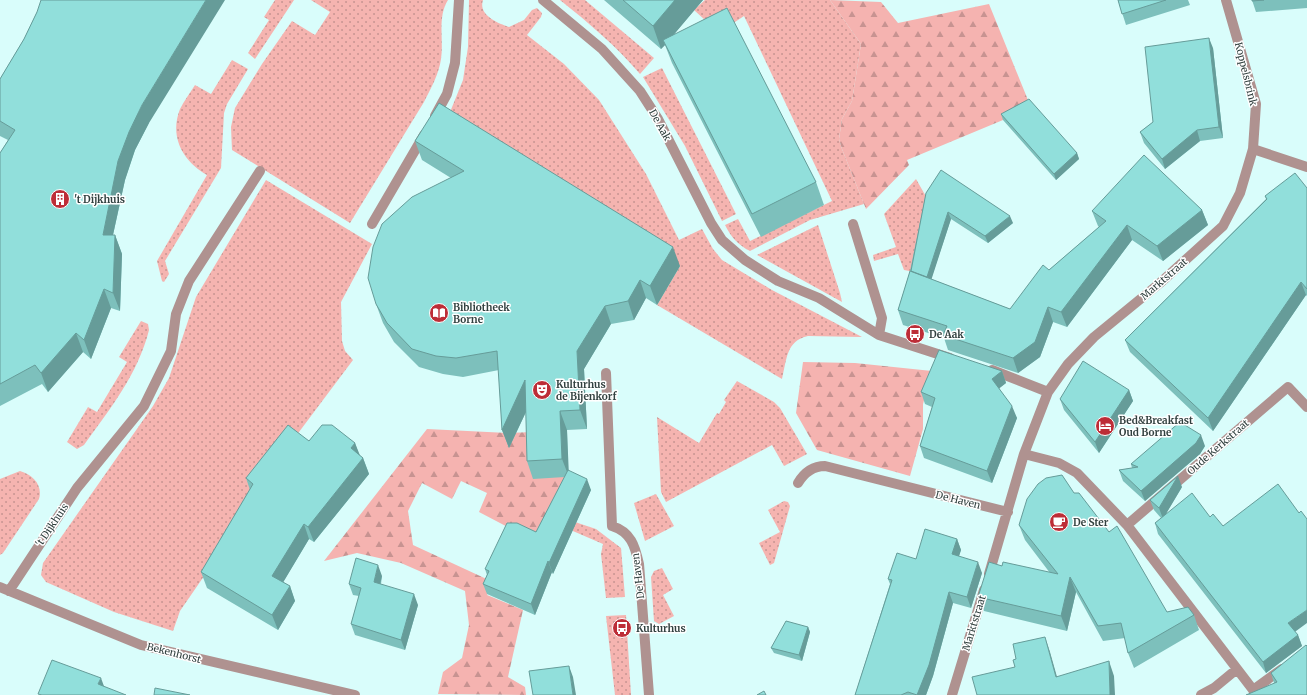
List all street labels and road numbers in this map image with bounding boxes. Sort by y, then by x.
street label: Koppelsbrink [1232,41,1260,108]
street label: De Aak [646,107,674,144]
street label: Marktstraat [1138,255,1190,303]
street label: Oude Kerkstraat [1184,416,1252,477]
street label: De Haven [934,488,982,512]
street label: 't Dijkhuis [33,501,71,549]
street label: De Haven [629,552,647,600]
street label: Marktstraat [959,593,989,652]
street label: Bekenhorst [145,640,203,666]

